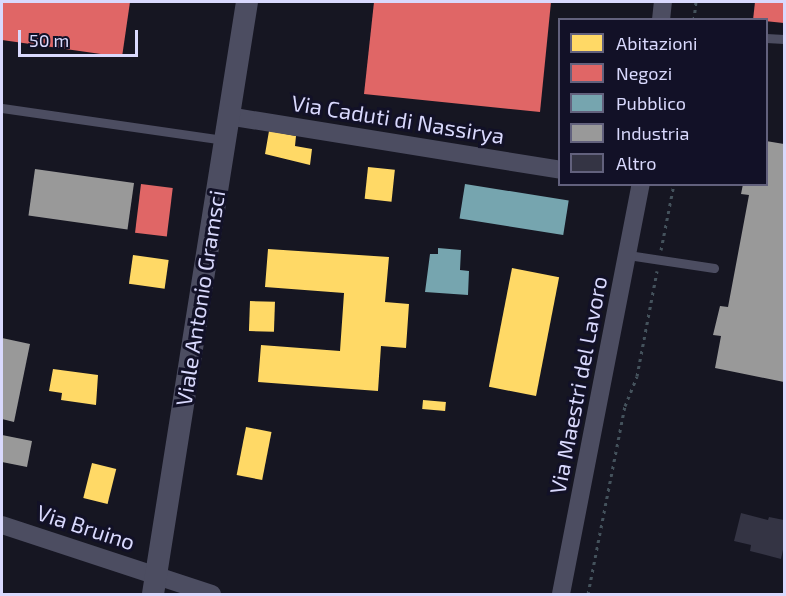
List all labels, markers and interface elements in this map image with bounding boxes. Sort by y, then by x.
scale bar [21,18,141,56]
legend [558,18,768,186]
text: 50 m [29,29,69,51]
text: Abitazioni [616,32,697,54]
text: Negozi [616,62,672,84]
street label: Via Caduti di Nassirya [290,89,506,149]
text: Pubblico [616,92,686,114]
text: Industria [616,122,689,144]
text: Altro [616,152,656,174]
street label: Viale Antonio Gramsci [170,188,230,408]
street label: Via Maestri del Lavoro [544,273,612,497]
street label: Via Bruino [34,499,138,555]

